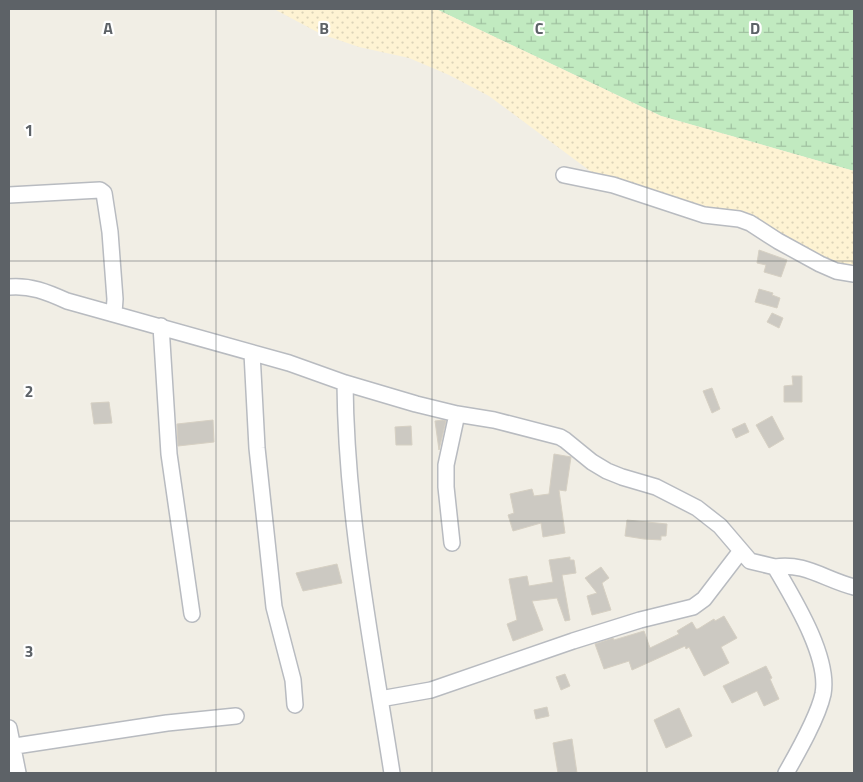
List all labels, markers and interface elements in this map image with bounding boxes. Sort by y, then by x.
text: A [103,16,113,40]
text: B [319,16,329,40]
text: C [535,16,544,40]
text: D [750,16,760,40]
text: 1 [25,118,33,142]
text: 2 [25,379,33,403]
text: 3 [25,639,33,663]

